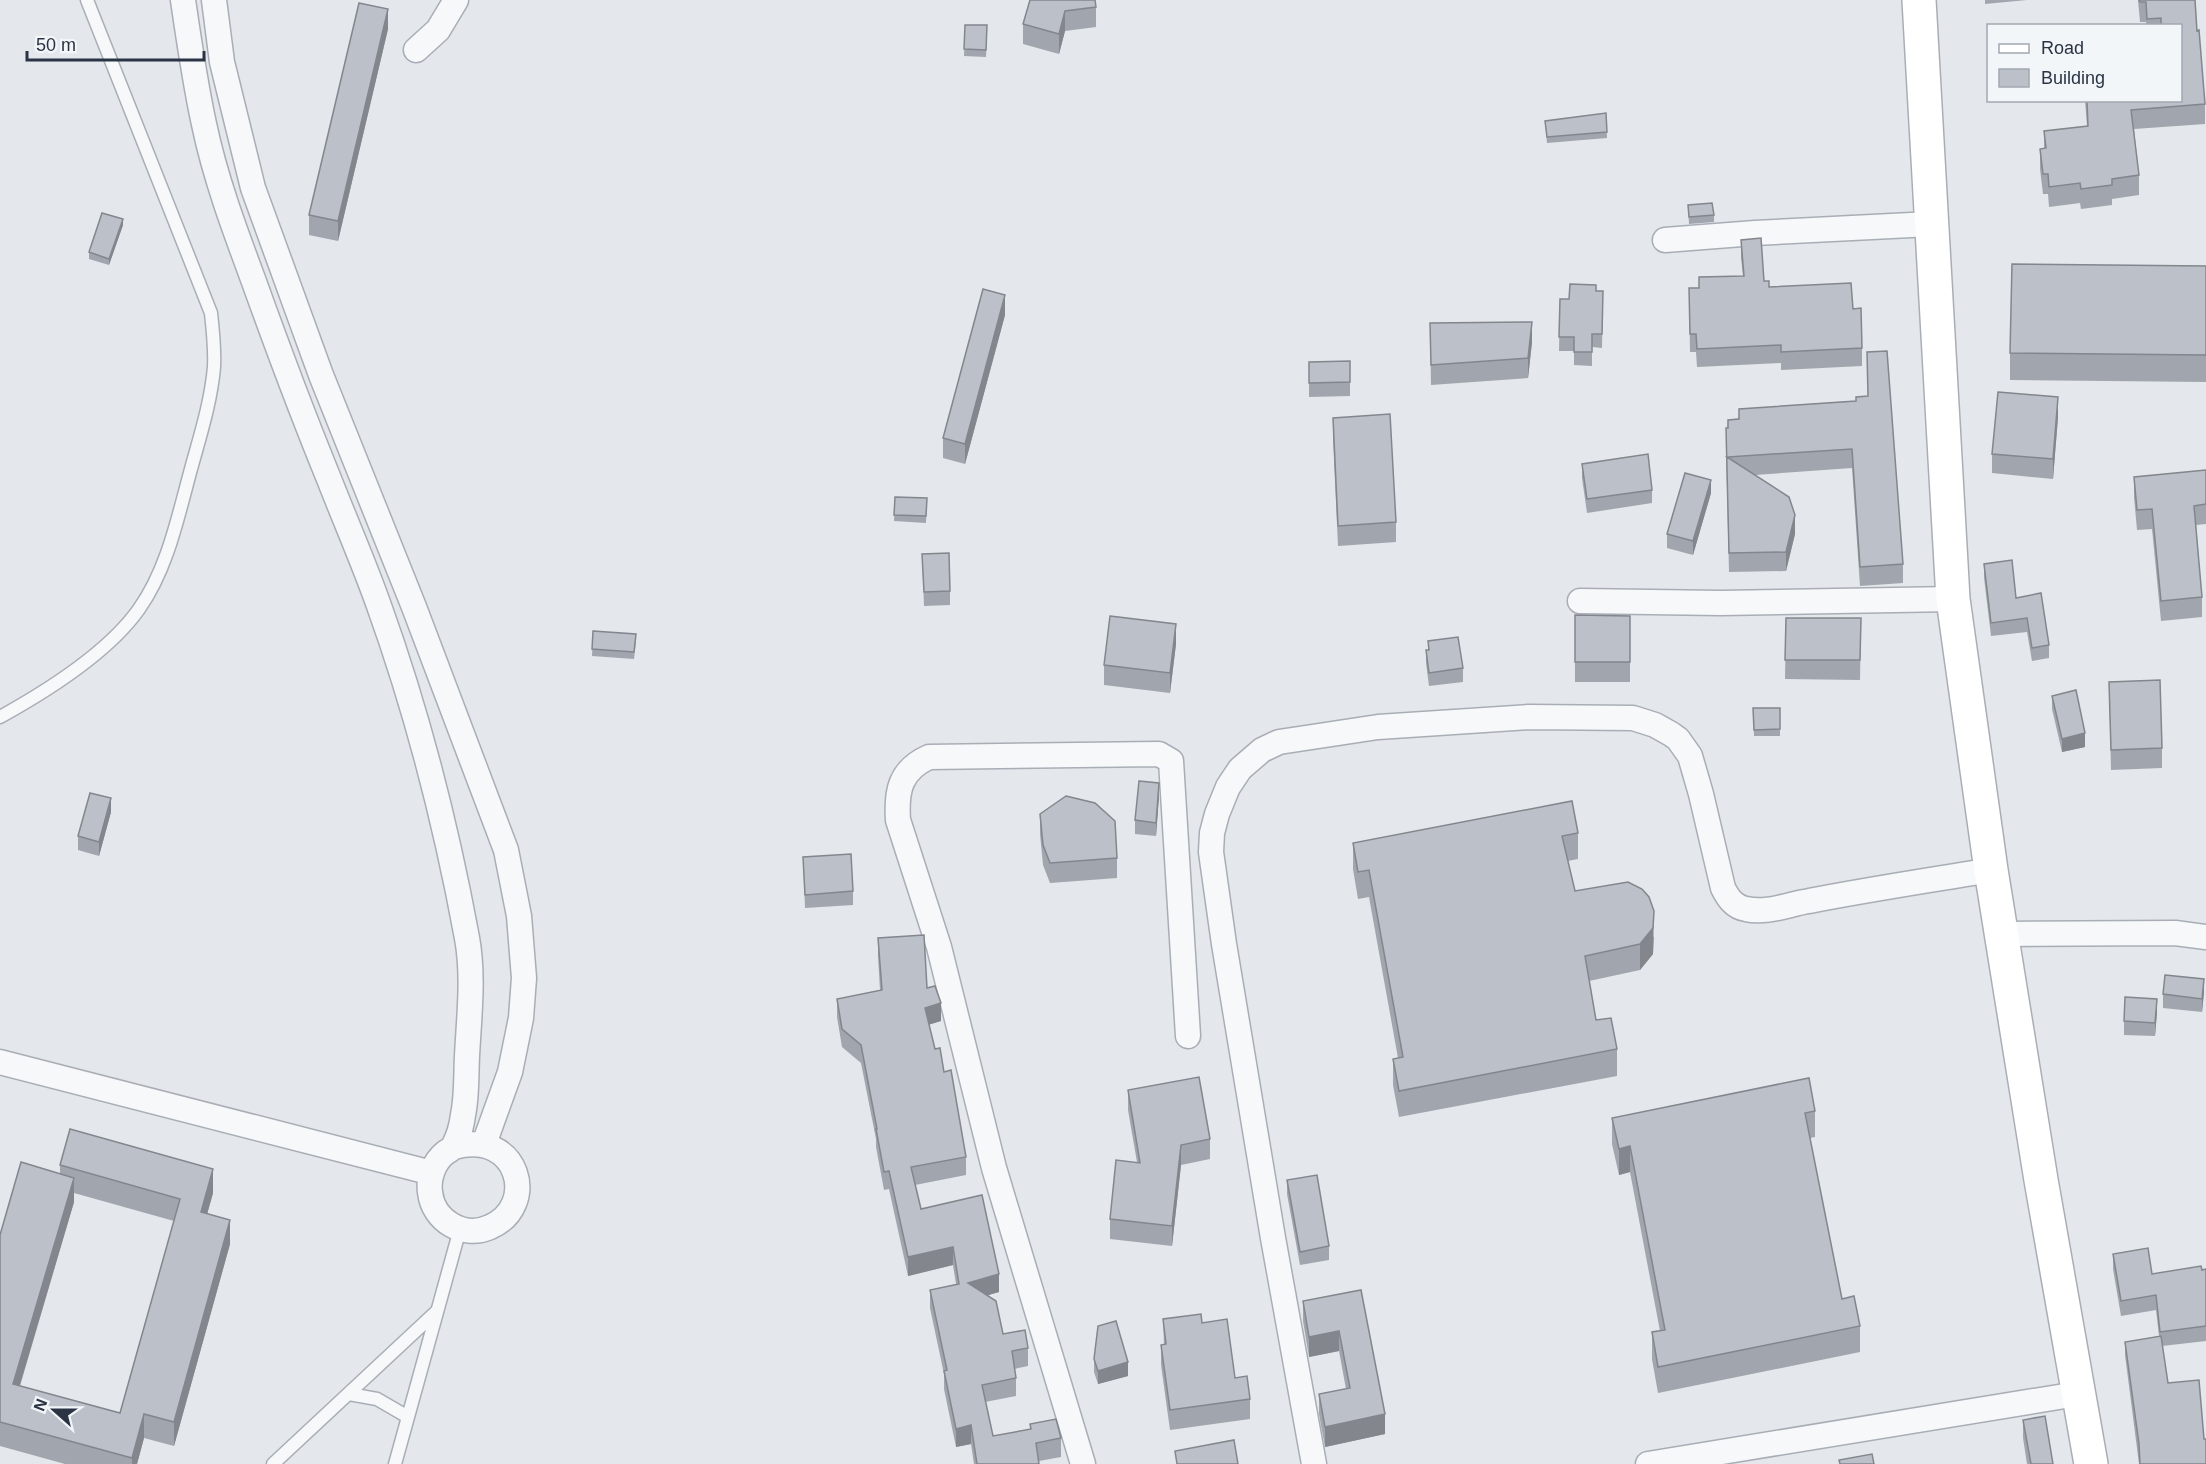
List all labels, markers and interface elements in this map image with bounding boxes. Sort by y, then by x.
scale bar [27,24,204,62]
legend [1987,24,2182,102]
text: 50 m [36,35,76,55]
text: Road [2041,38,2084,58]
text: Building [2041,68,2105,88]
north arrow [24,1380,84,1440]
text: N [30,1396,50,1413]

